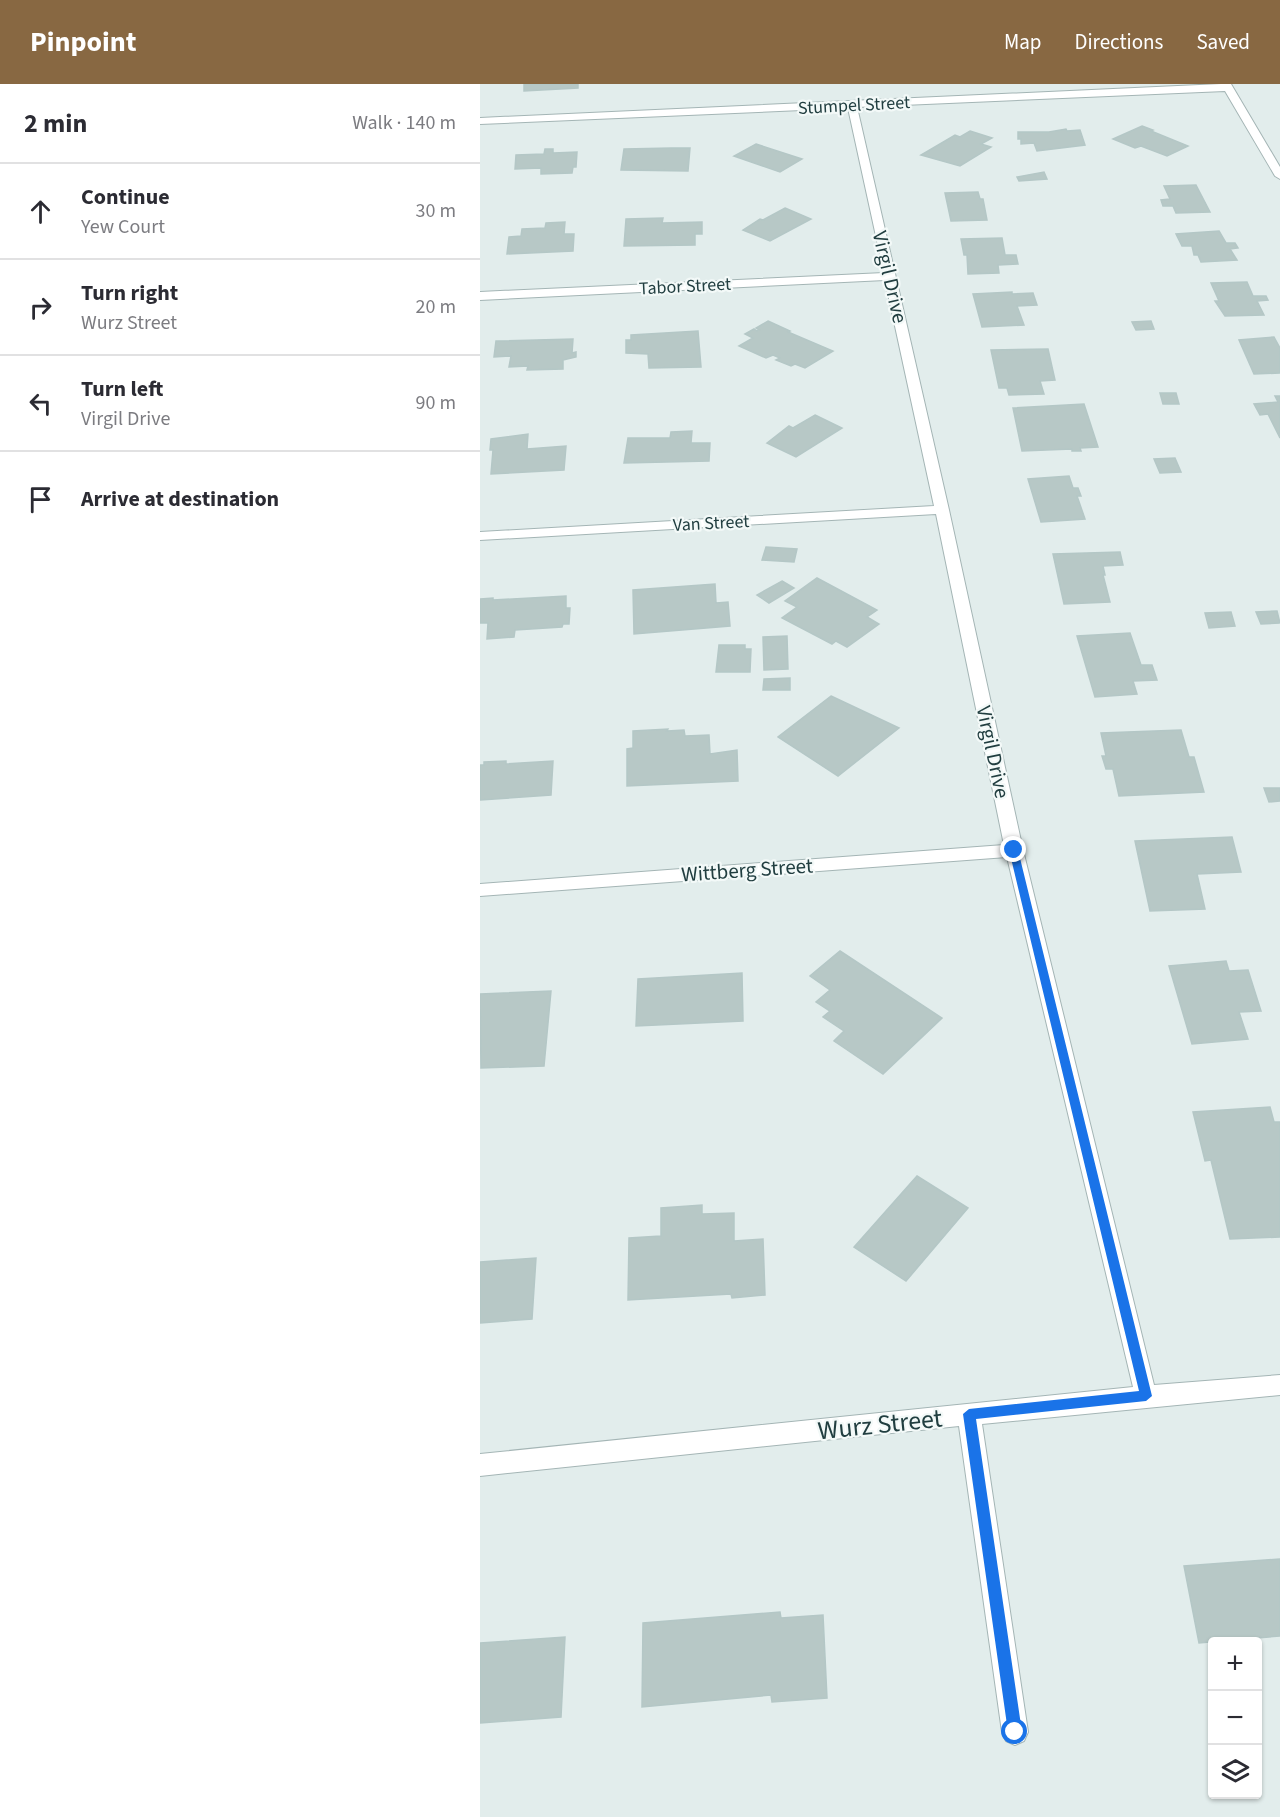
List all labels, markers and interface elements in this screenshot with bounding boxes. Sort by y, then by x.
text: Pinpoint [30,22,137,62]
text: Map [1004,27,1042,57]
text: Directions [1075,27,1163,57]
text: Saved [1196,27,1250,57]
street label: Stumpel Street [797,90,911,121]
text: 2 min [24,105,87,142]
text: Walk · 140 m [352,109,456,137]
text: Continue [81,181,170,213]
icon: ahead [24,195,57,228]
text: 30 m [416,197,456,225]
text: Yew Court [81,213,165,241]
street label: Virgil Drive [865,228,915,326]
street label: Tabor Street [638,272,732,301]
text: Turn right [81,277,178,309]
icon: right [24,291,57,324]
text: 20 m [416,293,456,321]
text: Wurz Street [81,309,177,337]
text: Turn left [81,373,163,405]
icon: left [24,387,57,420]
text: 90 m [416,389,456,417]
text: Virgil Drive [81,405,170,433]
icon: arrive [24,483,57,516]
text: Arrive at destination [81,483,279,515]
street label: Van Street [672,509,750,538]
street label: Virgil Drive [969,703,1017,801]
route end [1000,836,1026,862]
street label: Wittberg Street [680,850,814,890]
street label: Wurz Street [816,1400,944,1449]
map controls [1208,1637,1262,1799]
button: + [1208,1637,1262,1691]
button: − [1208,1691,1262,1745]
route start [1001,1718,1027,1744]
button: layers [1208,1745,1262,1799]

